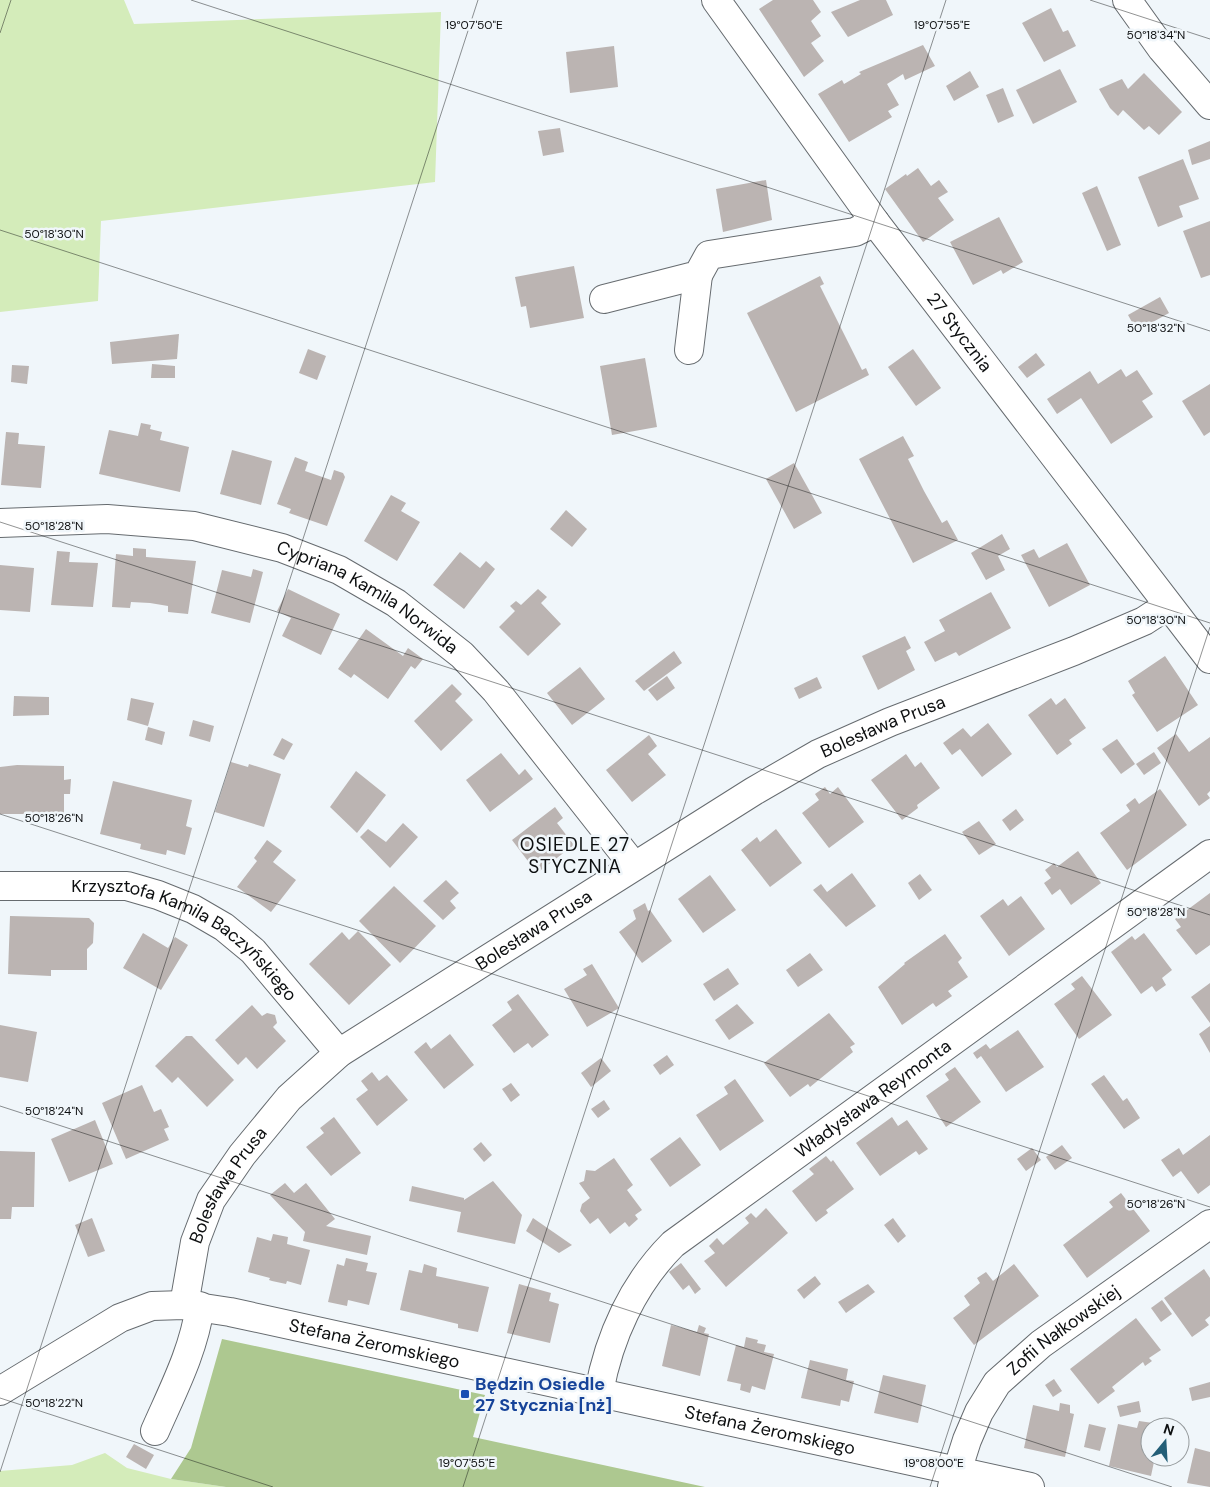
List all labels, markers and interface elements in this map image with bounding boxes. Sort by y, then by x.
text: 19°07'50"E [445,17,503,33]
text: 19°07'55"E [914,17,970,33]
text: 50°18'34"N [1127,27,1185,43]
text: 50°18'30"N [24,226,84,242]
street label: 27 Stycznia [921,288,998,377]
text: 50°18'32"N [1127,320,1185,336]
text: 50°18'28"N [25,518,83,534]
street label: Cypriana Kamila Norwida [273,535,463,659]
text: 50°18'30"N [1126,612,1186,628]
street label: Bolesława Prusa [817,690,949,763]
text: 50°18'26"N [25,810,83,826]
district label: OSIEDLE 27 STYCZNIA [520,832,630,879]
street label: Krzysztofa Kamila Baczyńskiego [71,874,302,1006]
street label: Bolesława Prusa [471,884,597,976]
text: 50°18'28"N [1127,904,1185,920]
street label: Władysława Reymonta [790,1034,956,1164]
text: 50°18'24"N [25,1103,83,1119]
street label: Bolesława Prusa [184,1122,272,1247]
text: 50°18'26"N [1127,1196,1185,1212]
street label: Zofii Nałkowskiej [1002,1280,1125,1381]
street label: Stefana Żeromskiego [287,1313,462,1374]
place label: Będzin Osiedle 27 Stycznia [nż] [475,1372,612,1417]
marker: Będzin Osiedle 27 Stycznia [nż] [459,1388,471,1400]
text: 50°18'22"N [25,1395,83,1411]
street label: Stefana Żeromskiego [682,1400,858,1460]
north arrow [1140,1417,1190,1467]
text: N [1161,1419,1177,1440]
text: 19°07'55"E [439,1455,495,1471]
text: 19°08'00"E [904,1455,964,1471]

